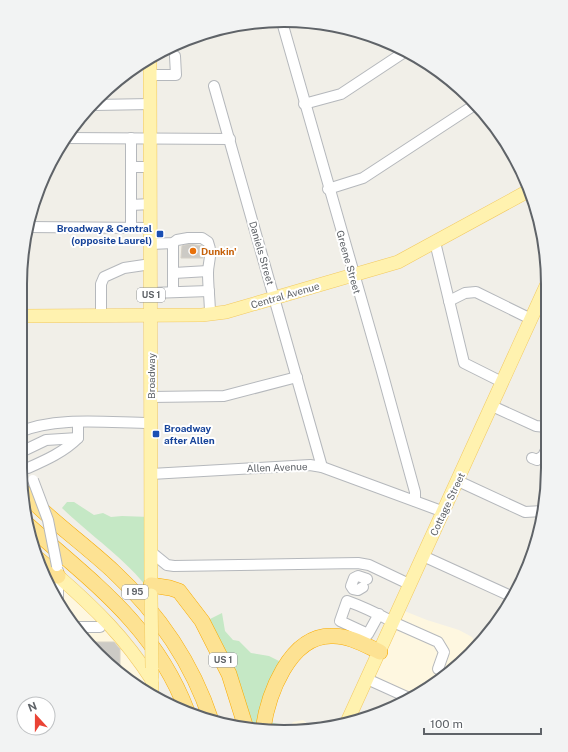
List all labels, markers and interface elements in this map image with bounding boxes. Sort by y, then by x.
street label: Daniels Street [247,220,277,286]
place label: Broadway & Central (opposite Laurel) [57,222,152,246]
marker: Broadway & Central (opposite Laurel) [155,229,165,239]
street label: Greene Street [334,229,364,295]
place label: Dunkin' [201,245,237,257]
marker: Dunkin' [188,246,198,256]
street label: Central Avenue [249,279,321,311]
road number: US 1 [137,288,165,302]
street label: Broadway [145,352,157,399]
place label: Broadway after Allen [164,422,215,446]
marker: Broadway after Allen [151,429,161,439]
street label: Allen Avenue [246,460,308,474]
street label: Cottage Street [427,470,467,538]
road number: I 95 [122,585,148,599]
road number: US 1 [209,653,237,667]
north arrow [16,696,56,736]
text: N [26,700,39,714]
scale bar [424,710,541,736]
text: 100 m [430,717,463,731]

